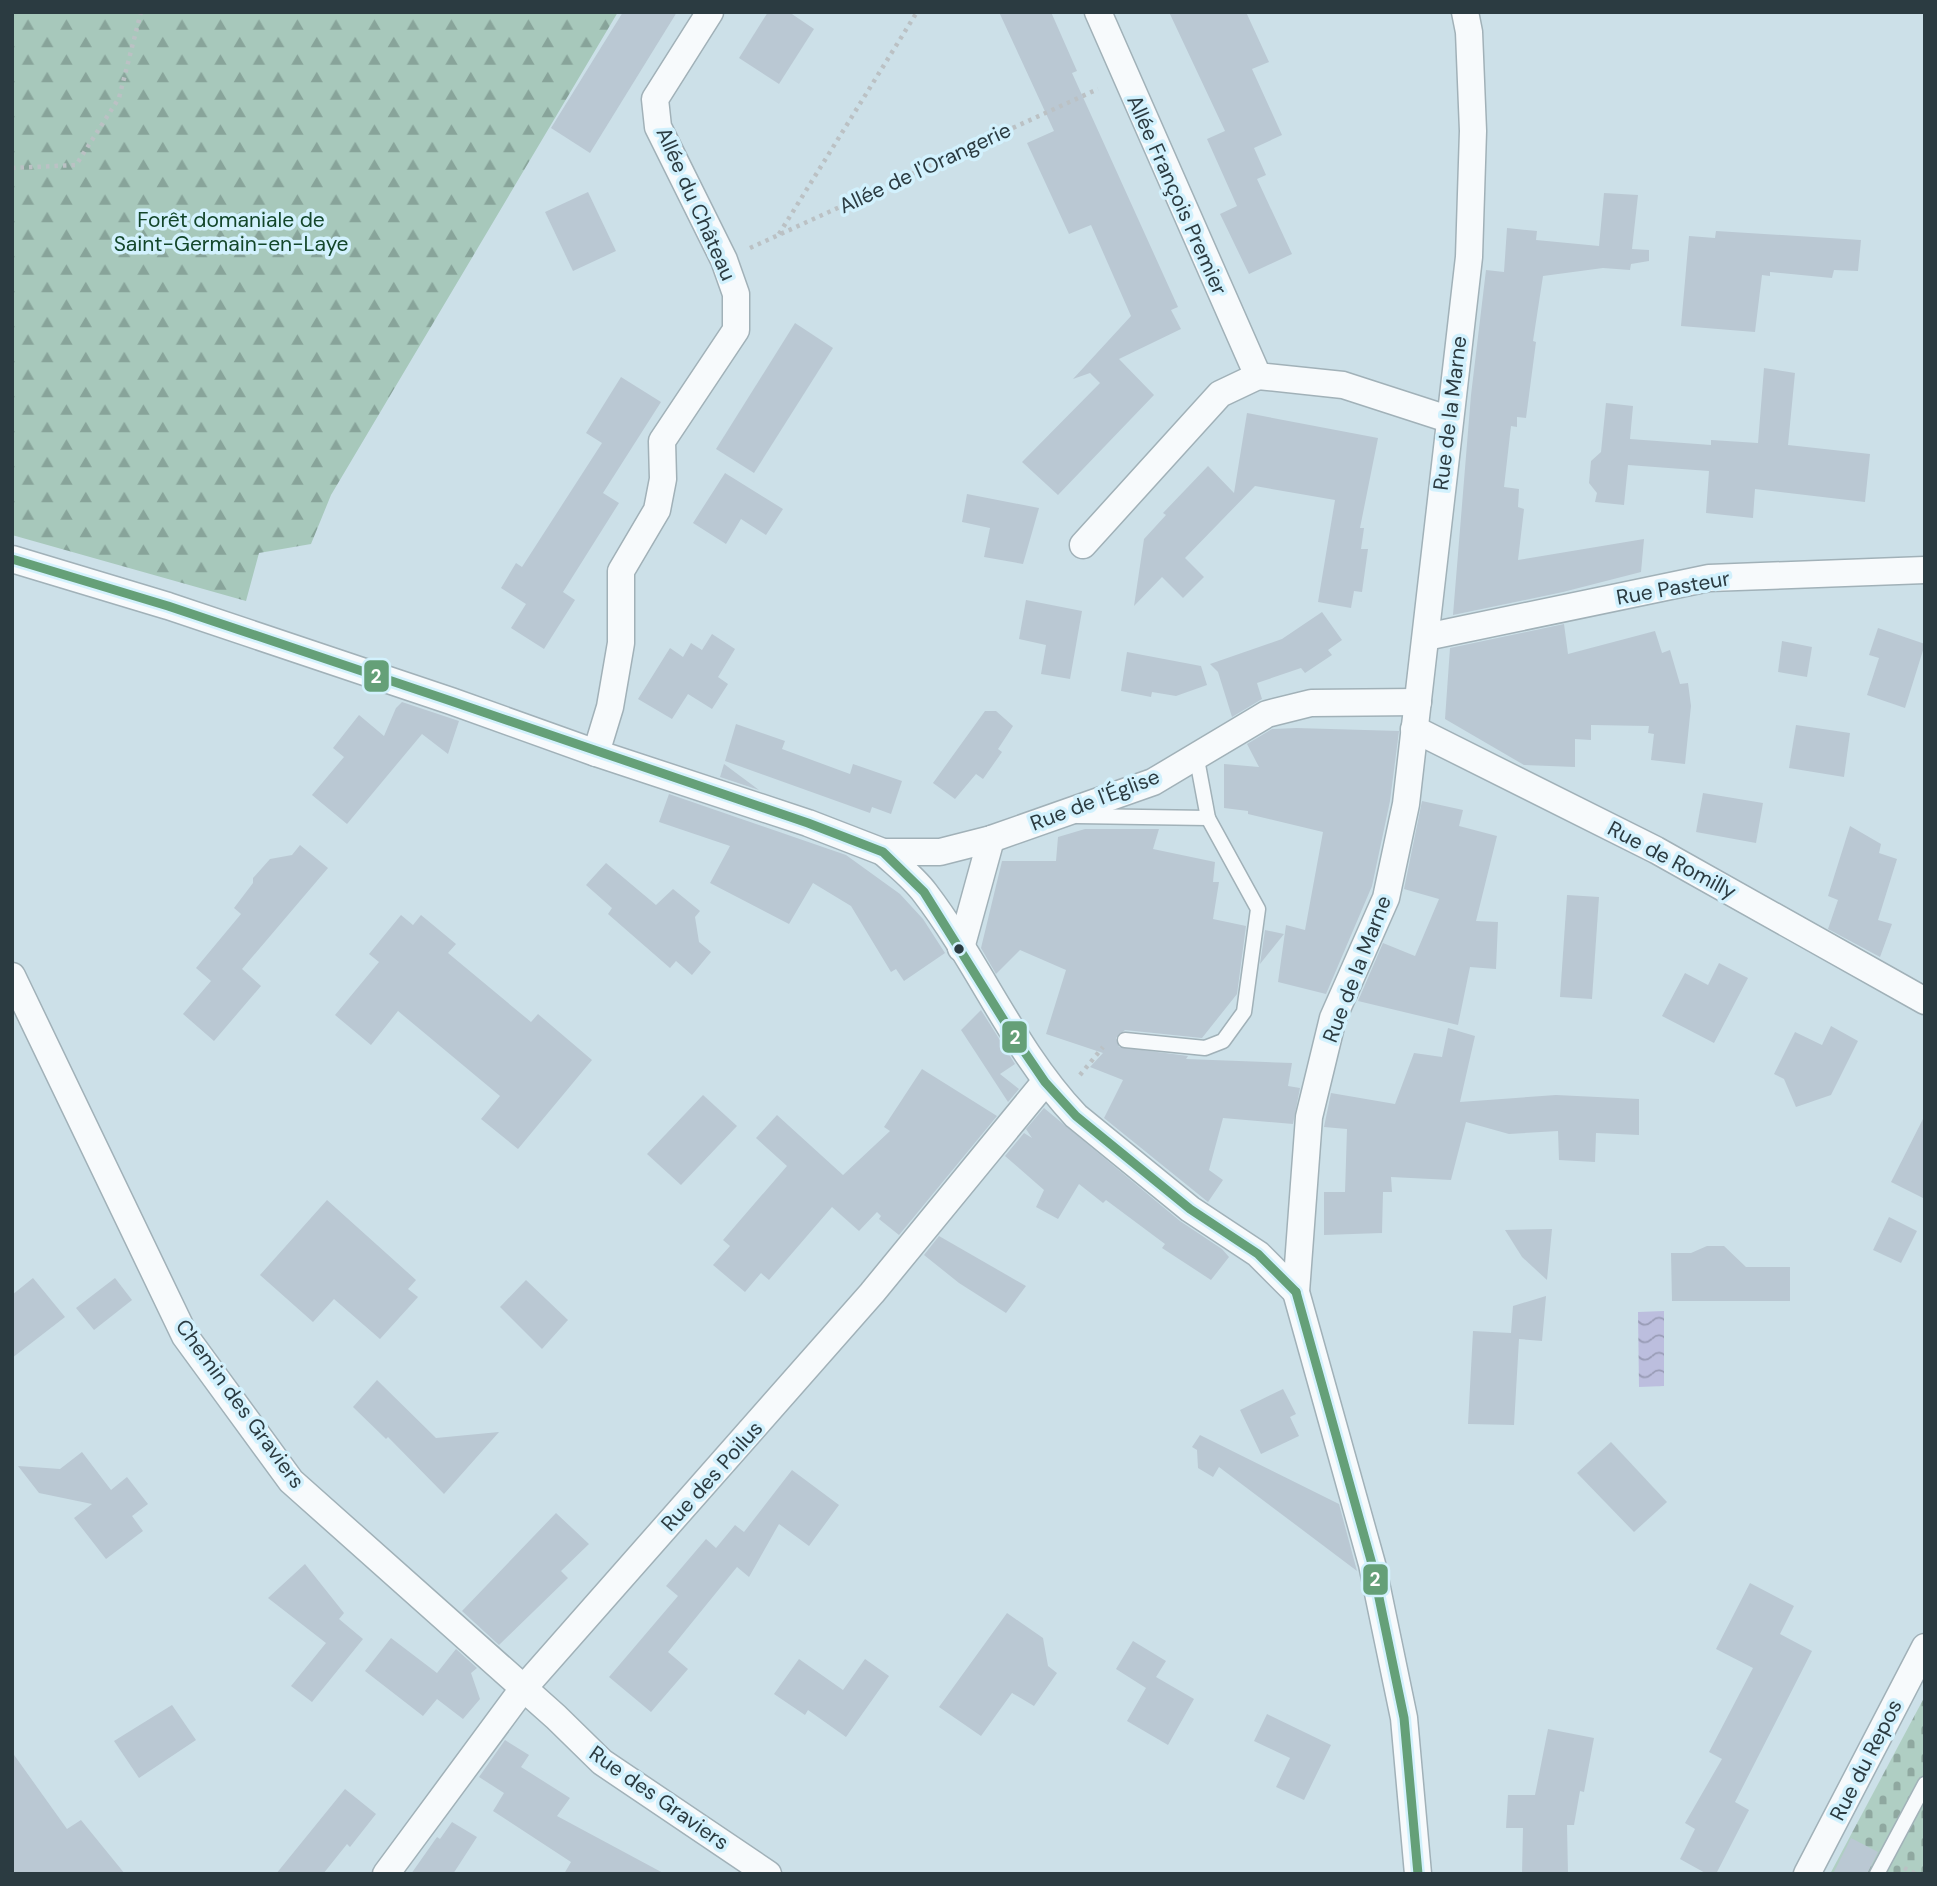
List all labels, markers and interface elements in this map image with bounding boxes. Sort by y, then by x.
street label: Allée François Premier [1120,91,1234,299]
street label: Allée de l'Orangerie [834,116,1016,220]
street label: Allée du Château [650,123,742,285]
park label: Forêt domaniale de Saint-Germain-en-Laye [114,206,348,258]
street label: Rue de la Marne [1427,334,1473,492]
street label: Rue Pasteur [1614,564,1732,612]
line badge: 2 [363,659,390,693]
text: 2 [371,664,382,689]
street label: Rue de l'Église [1026,762,1164,838]
street label: Rue de Romilly [1603,814,1741,906]
street label: Rue de la Marne [1316,891,1398,1046]
unlabelled marker [952,942,966,956]
line badge: 2 [1001,1020,1028,1054]
text: 2 [1010,1025,1021,1050]
street label: Chemin des Graviers [169,1314,311,1494]
street label: Rue des Poilus [655,1415,769,1537]
line badge: 2 [1362,1563,1389,1596]
text: 2 [1370,1567,1381,1592]
street label: Rue du Repos [1823,1695,1909,1825]
street label: Rue des Graviers [584,1739,734,1857]

